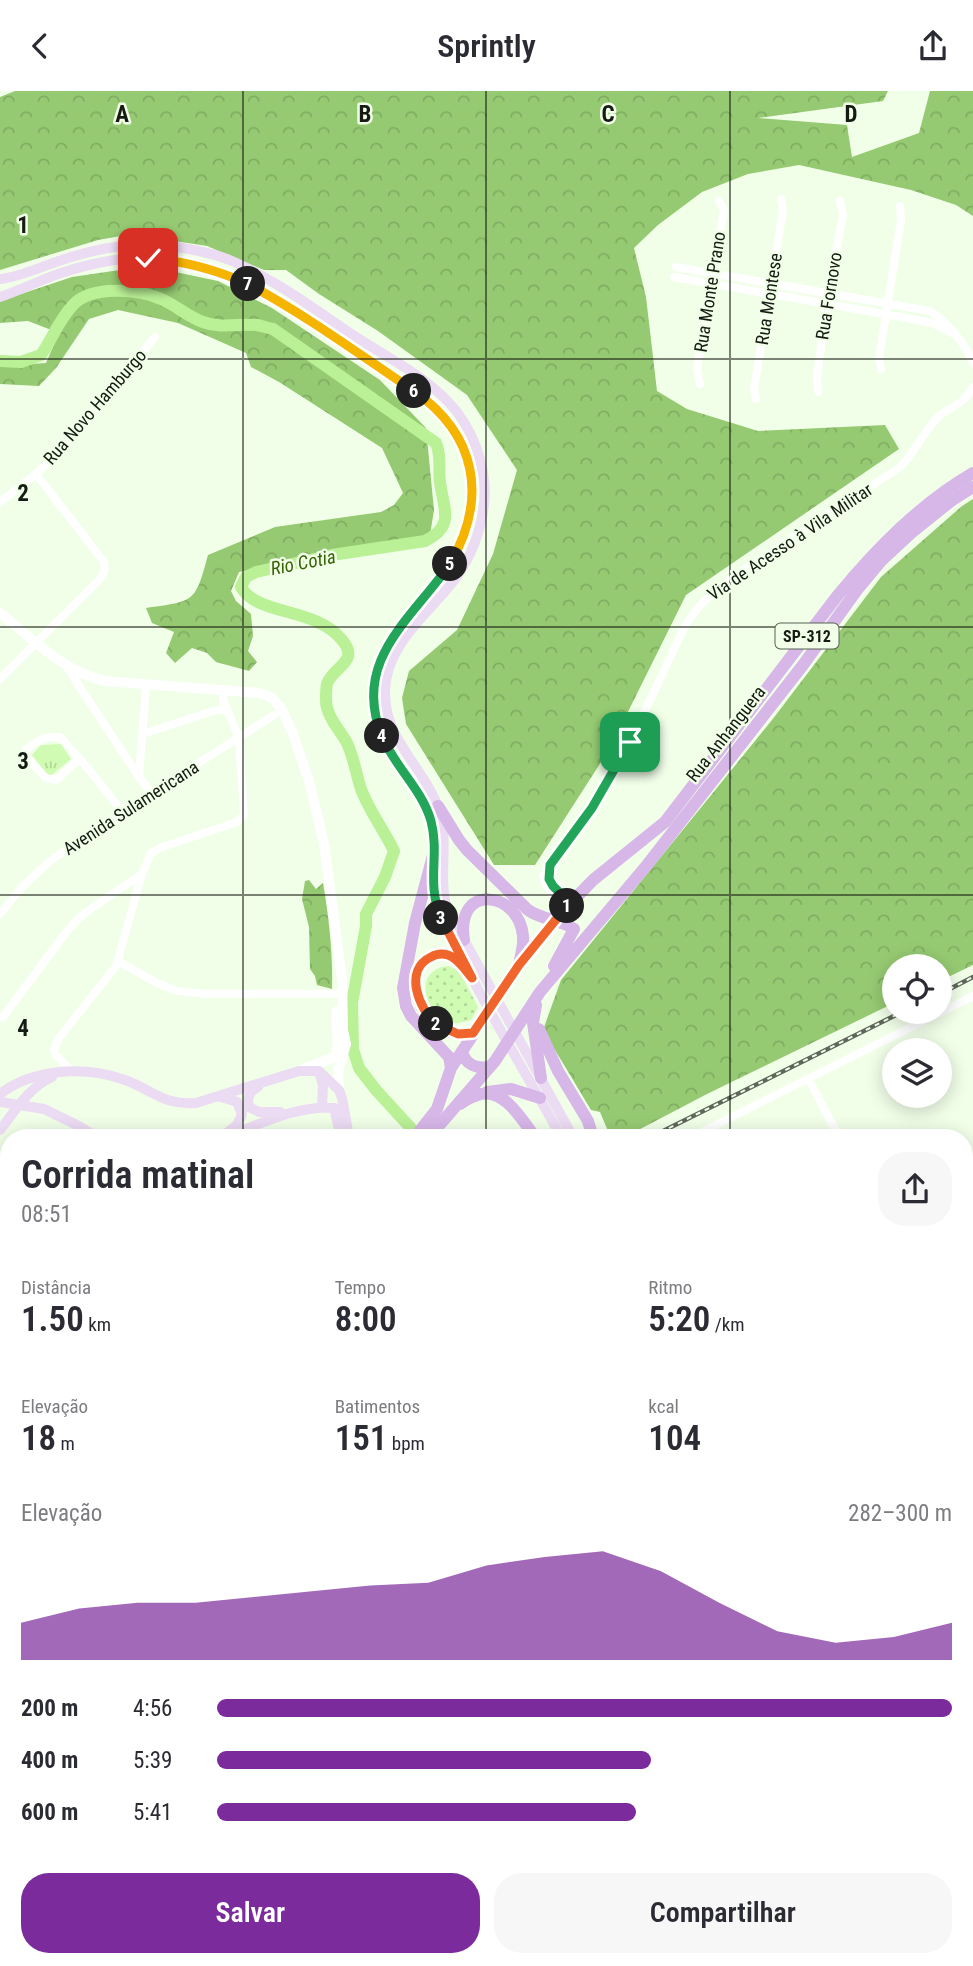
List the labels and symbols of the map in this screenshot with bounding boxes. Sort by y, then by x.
text: A [115,101,129,128]
text: B [359,101,371,128]
text: C [601,101,615,128]
text: D [845,101,858,128]
text: 1 [17,212,29,239]
pin [118,228,178,288]
street label: Rua Monte Prano [690,230,729,354]
street label: Rua Montese [751,251,786,346]
street label: Rua Fornovo [811,251,846,341]
pin: 7 [230,267,266,301]
street label: Rua Novo Hamburgo [39,345,150,469]
pin: 6 [396,373,432,409]
street label: Via de Acesso à Vila Militar [703,478,877,605]
text: 2 [17,480,29,507]
water label: Rio Cotia [269,545,338,580]
pin: 5 [433,547,468,581]
road number: SP-312 [776,623,838,649]
street label: Rua Anhanguera [682,682,770,786]
pin [600,712,660,772]
pin: 4 [364,719,400,753]
text: 3 [17,748,29,775]
street label: Avenida Sulamericana [59,756,202,859]
pin: 1 [550,889,584,923]
pin: 3 [424,901,458,935]
pin: 2 [418,1007,453,1041]
text: 4 [17,1015,29,1042]

